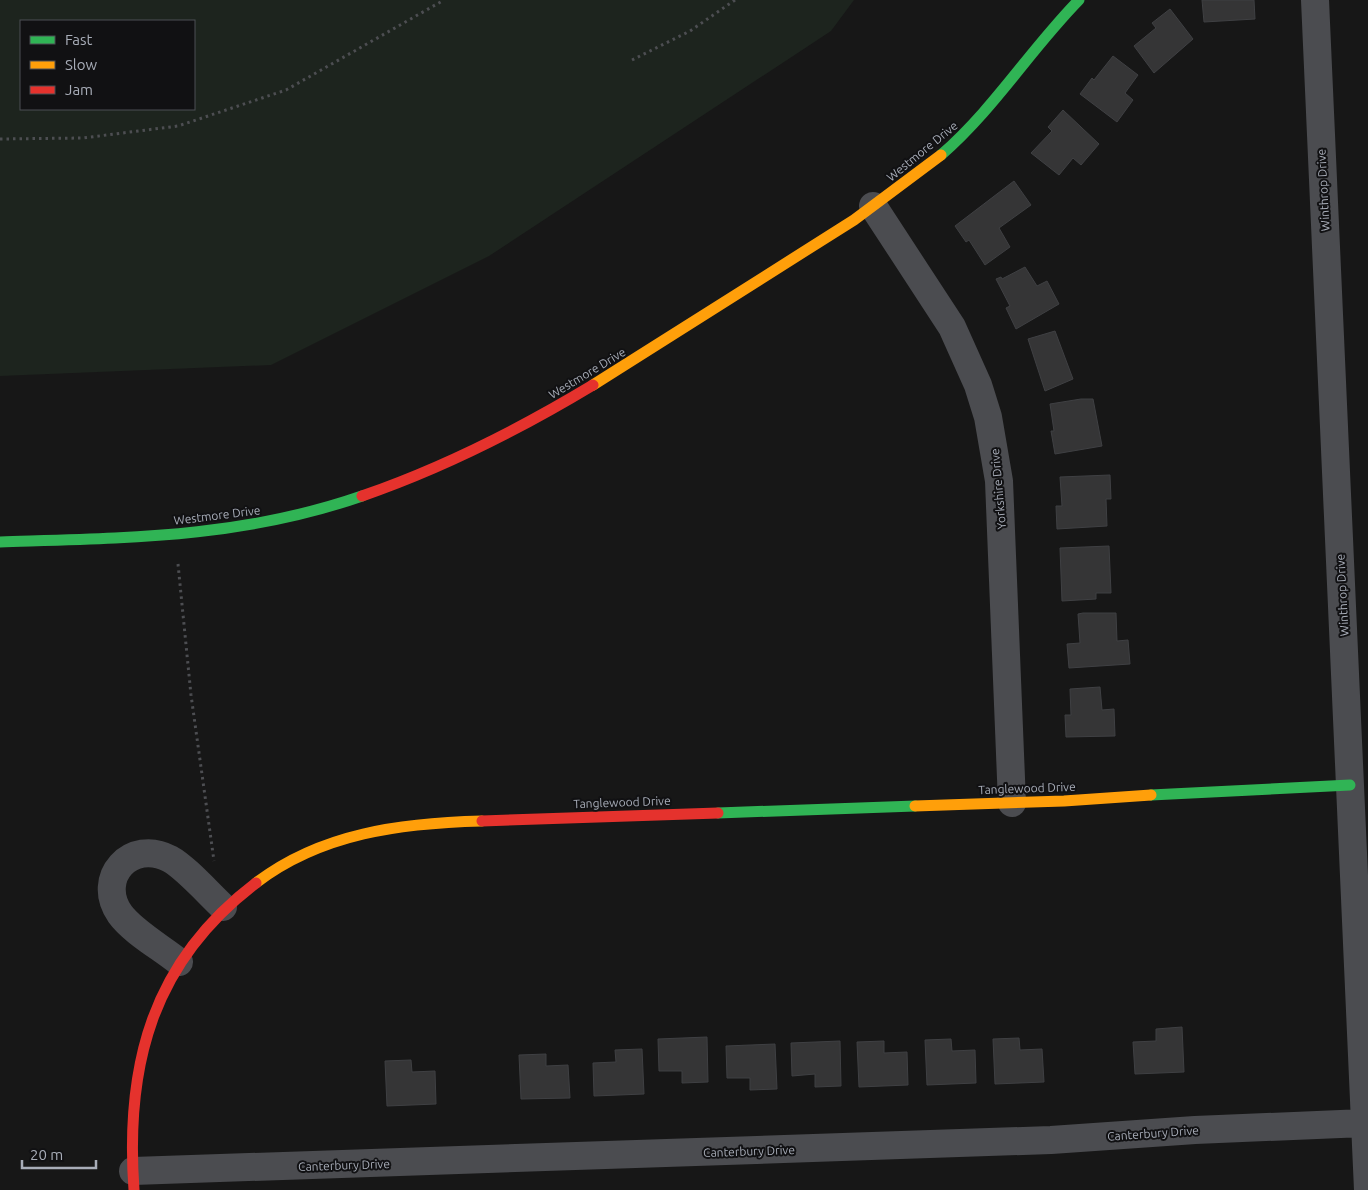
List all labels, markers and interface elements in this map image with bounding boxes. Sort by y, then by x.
legend [20,20,195,110]
text: Fast [65,31,93,48]
text: Slow [65,56,98,73]
text: Jam [65,81,93,98]
street label: Westmore Drive [884,119,960,183]
street label: Winthrop Drive [1314,149,1332,231]
street label: Westmore Drive [546,345,628,401]
street label: Yorkshire Drive [988,448,1008,530]
street label: Westmore Drive [173,503,261,527]
street label: Winthrop Drive [1333,554,1351,636]
street label: Tanglewood Drive [978,780,1076,796]
street label: Tanglewood Drive [573,794,671,810]
street label: Canterbury Drive [1107,1123,1199,1143]
scale bar [22,1138,96,1170]
street label: Canterbury Drive [703,1143,795,1159]
text: 20 m [30,1146,63,1163]
street label: Canterbury Drive [298,1157,390,1173]

